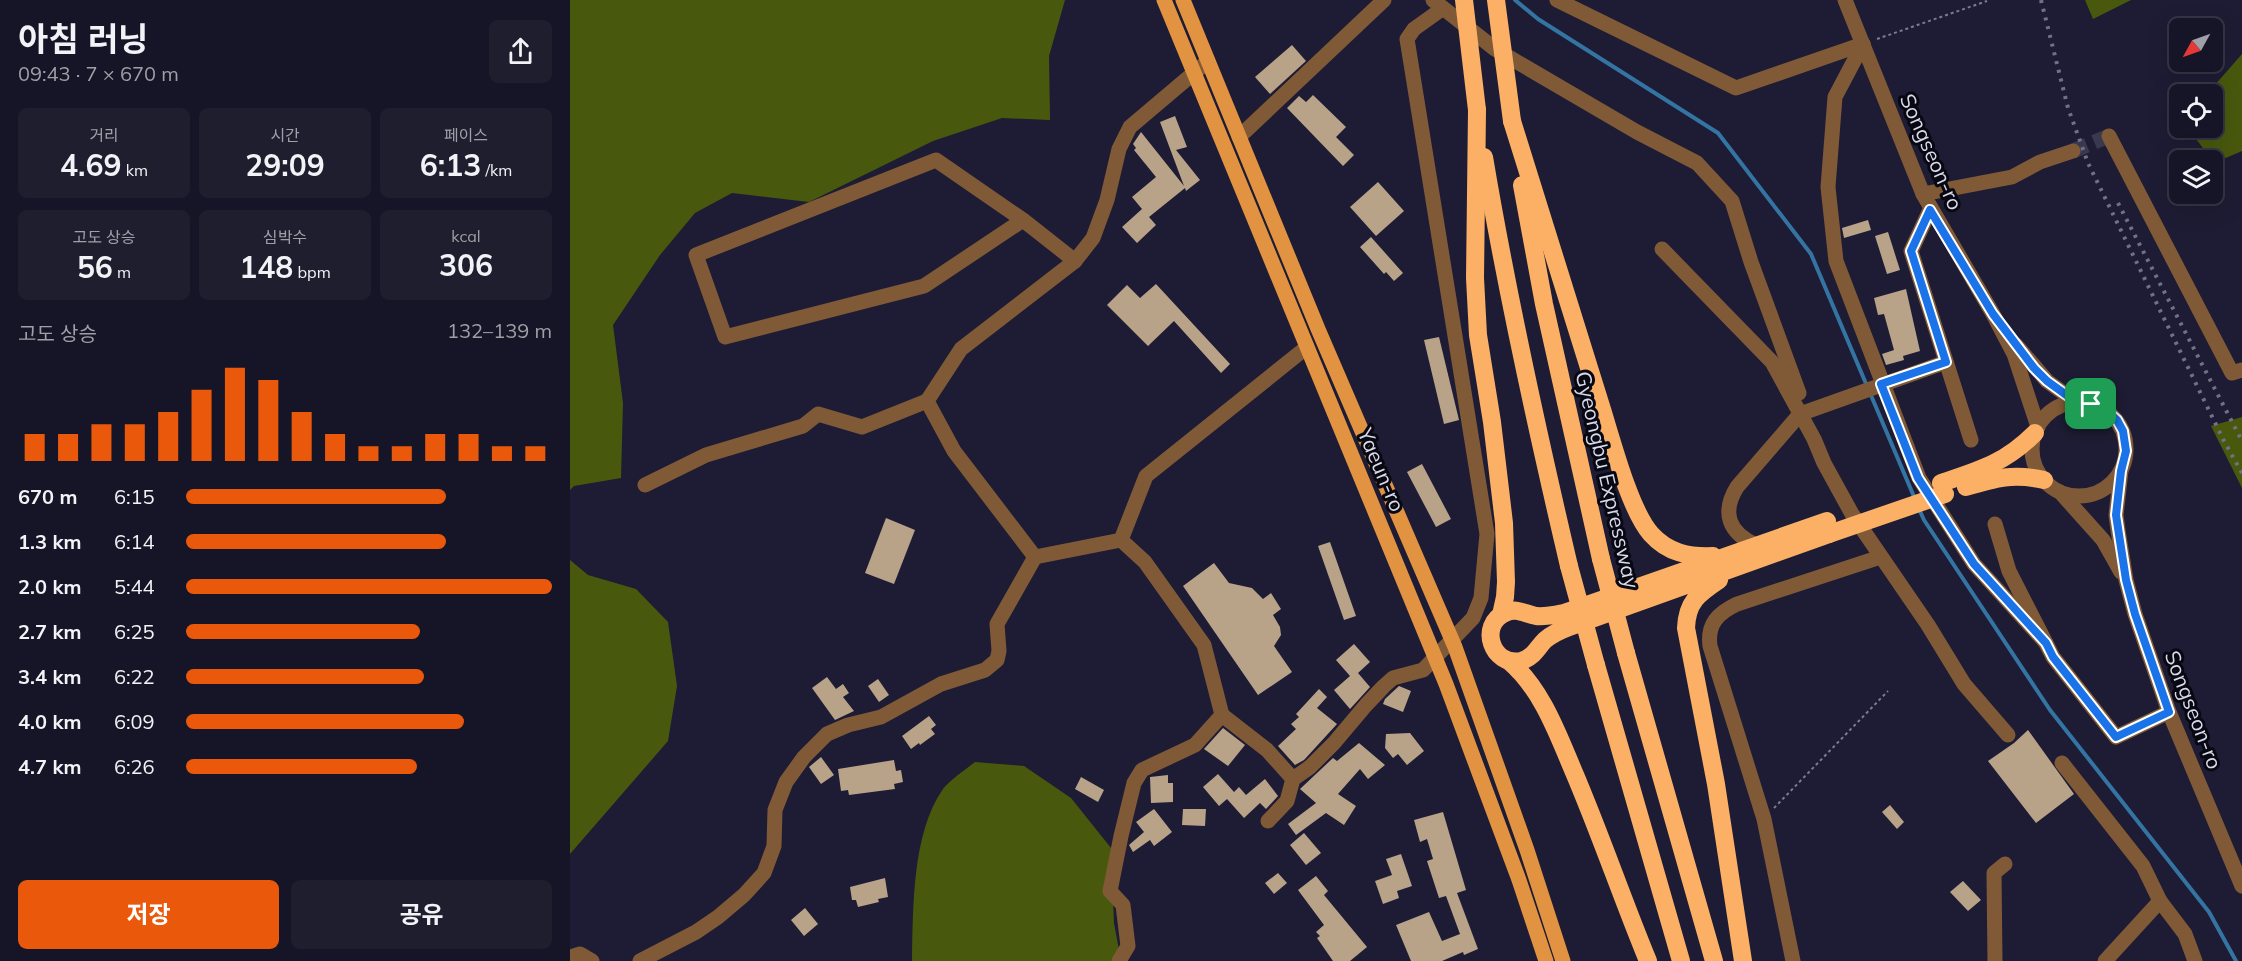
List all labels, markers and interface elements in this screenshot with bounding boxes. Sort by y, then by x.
text: 아침 러닝 [18,18,148,59]
north arrow [2169,18,2223,72]
map controls [2169,18,2223,204]
button: share [489,20,552,83]
text: 09:43 · 7 × 670 m [18,61,179,86]
button: locate [2169,84,2223,138]
street label: Songseon-ro [1895,89,1969,214]
text: 거리 [89,125,119,145]
text: 시간 [270,125,300,145]
text: 페이스 [444,125,488,145]
text: 4.69 [60,146,121,184]
text: 29:09 [245,146,325,184]
text: 6:13 [420,146,481,184]
button: layers [2169,150,2223,204]
text: km [121,160,148,180]
text: /km [481,160,512,180]
text: kcal [451,226,481,246]
text: 고도 상승 [72,227,136,247]
text: 심박수 [263,227,307,247]
text: 306 [439,246,493,284]
text: 56 [77,248,113,286]
text: 148 [239,248,293,286]
text: m [113,262,131,282]
text: bpm [293,262,331,282]
text: 132–139 m [447,318,552,343]
text: 고도 상승 [18,321,97,346]
street label: Gyeongbu Expressway [1570,369,1646,591]
pin [2065,378,2116,429]
icon: arrive [2074,387,2107,420]
street label: Yaeun-ro [1352,423,1411,515]
text: 670 m [18,484,77,509]
text: 6:15 [114,484,155,509]
text: 1.3 km [18,529,81,554]
text: 6:14 [114,529,155,554]
text: 2.0 km [18,574,81,599]
text: 5:44 [114,574,155,599]
text: 2.7 km [18,619,81,644]
text: 6:25 [114,619,155,644]
street label: Songseon-ro [2159,647,2228,772]
text: 3.4 km [18,664,81,689]
text: 6:22 [114,664,155,689]
text: 4.0 km [18,709,81,734]
text: 6:09 [114,709,155,734]
text: 4.7 km [18,754,81,779]
text: 6:26 [114,754,155,779]
button: 저장 [18,880,279,949]
button: 공유 [291,880,552,949]

